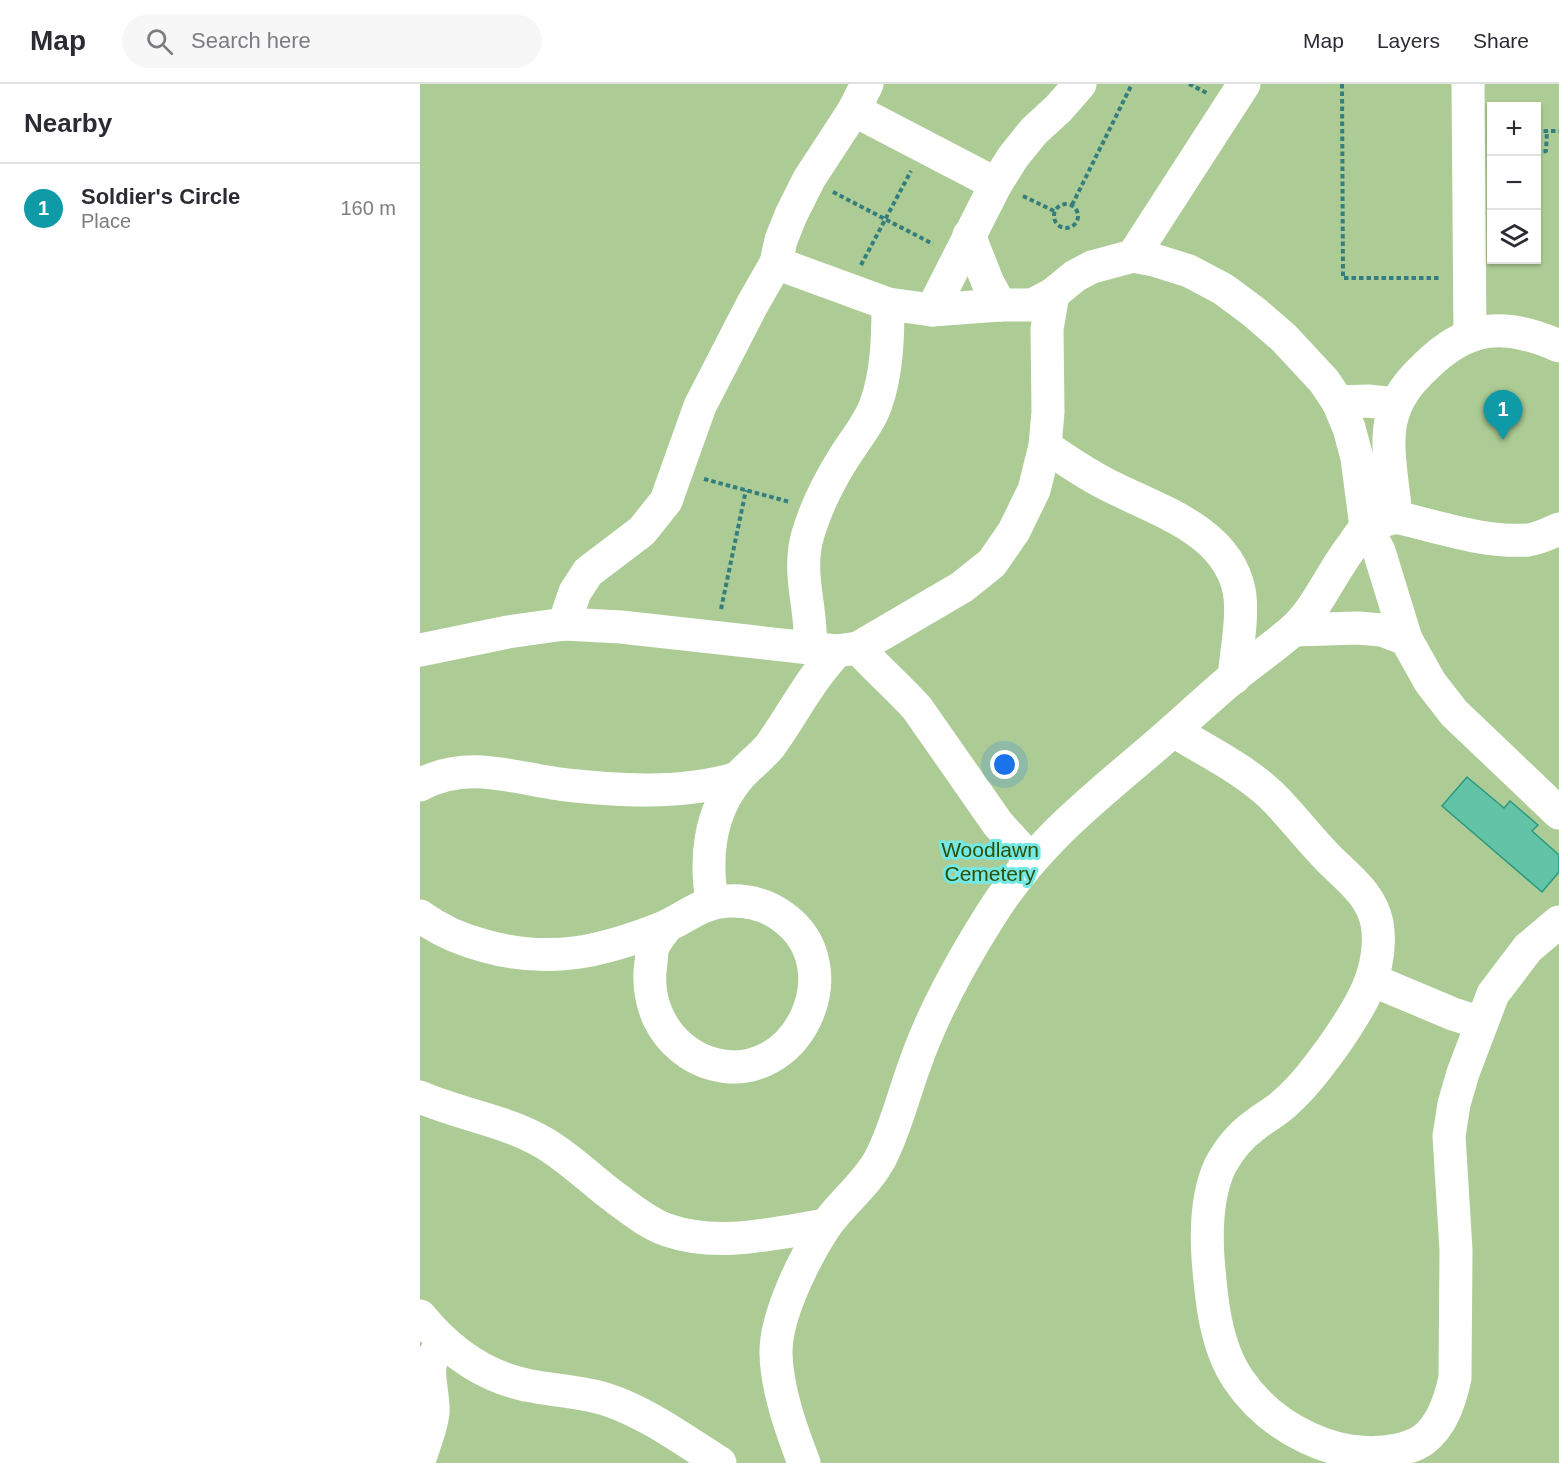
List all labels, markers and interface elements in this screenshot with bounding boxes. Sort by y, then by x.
search box [122,14,542,68]
text: Map [30,25,86,56]
icon: search [143,25,176,58]
text: Search here [191,28,311,53]
text: Map [1303,29,1344,52]
text: Layers [1377,29,1440,52]
text: Share [1473,29,1529,52]
map controls [1487,102,1541,264]
button: + [1487,102,1541,156]
text: Nearby [24,108,112,138]
button: − [1487,156,1541,210]
text: Soldier's Circle [81,184,240,209]
text: 1 [38,197,49,219]
text: 160 m [340,197,396,219]
text: Place [81,210,131,232]
button: layers [1487,210,1541,264]
pin: 1 [1484,390,1522,440]
your location [990,750,1019,779]
park label: Woodlawn Cemetery [941,838,1039,885]

